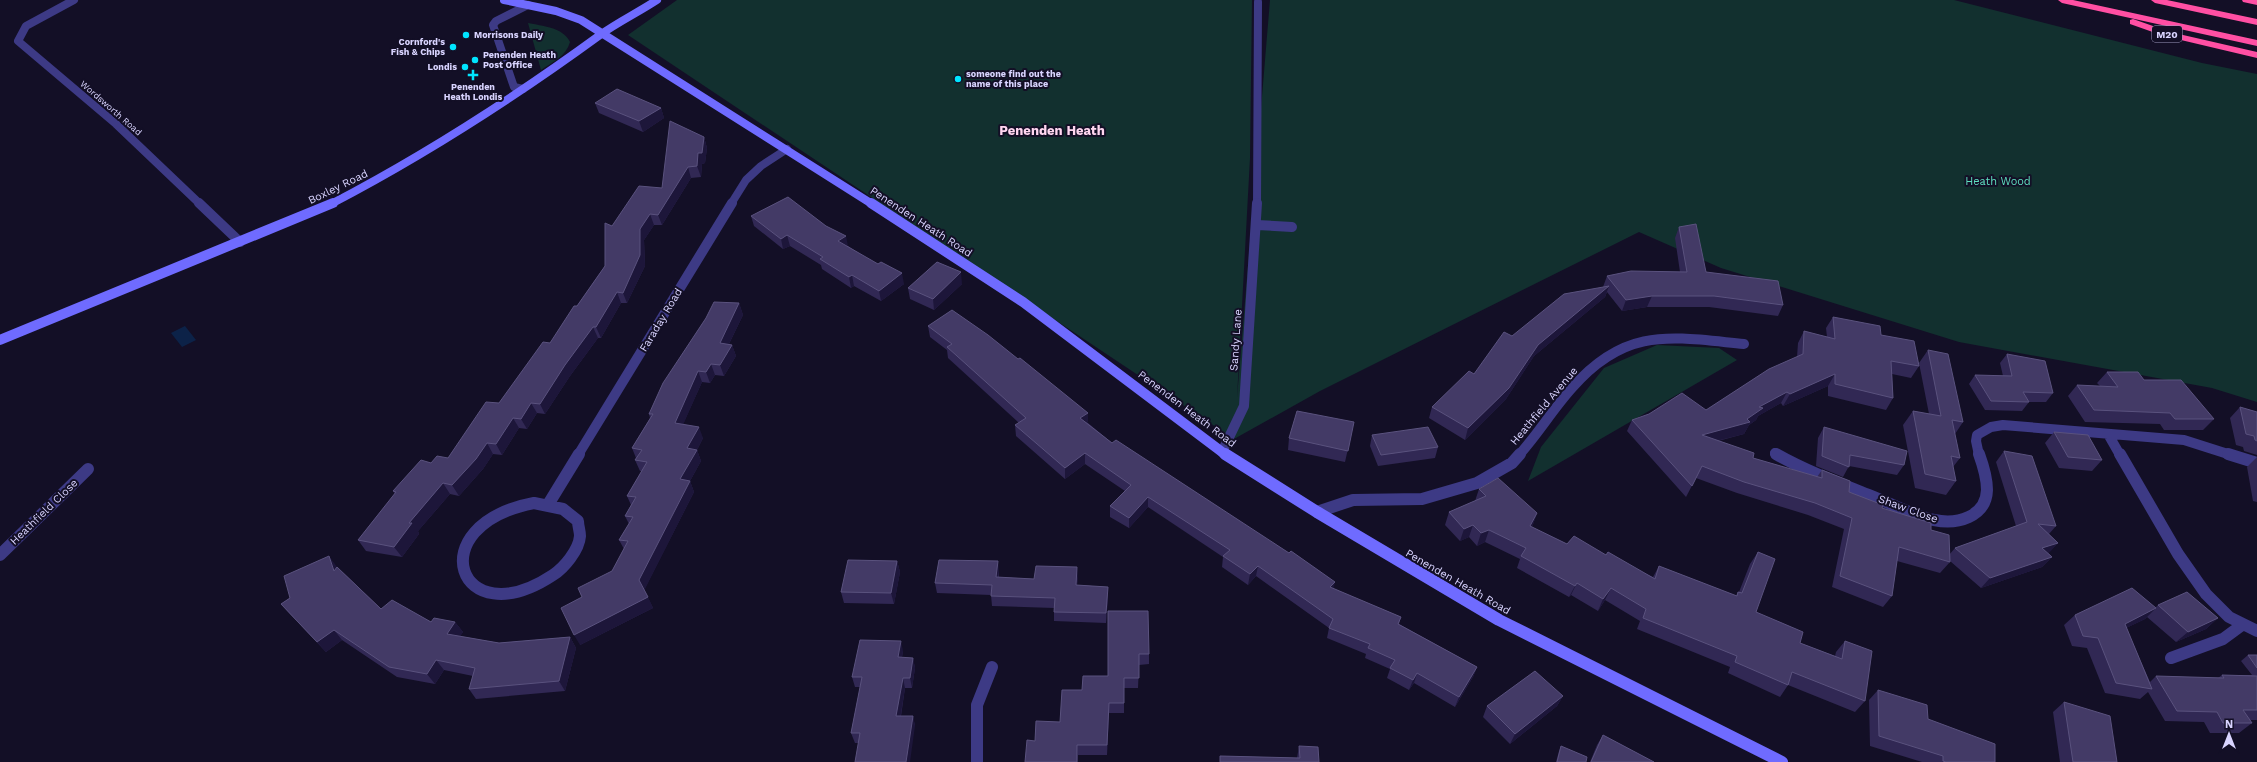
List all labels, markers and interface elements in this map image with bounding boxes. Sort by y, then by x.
road number: M20 [2152,26,2182,42]
marker: Morrisons Daily [461,30,471,40]
place label: Morrisons Daily [474,30,544,40]
place label: Cornford's Fish & Chips [391,37,445,57]
marker: Cornford's Fish & Chips [448,42,458,52]
place label: Penenden Heath Post Office [483,50,556,70]
marker: Penenden Heath Post Office [470,55,480,65]
place label: Londis [428,62,457,72]
marker: Londis [460,62,470,72]
place label: someone find out the name of this place [966,69,1061,89]
marker: Penenden Heath Londis [468,70,478,80]
marker: someone find out the name of this place [953,74,963,84]
street label: Wordsworth Road [78,79,144,137]
place label: Penenden Heath Londis [444,82,502,102]
district label: Penenden Heath [999,123,1105,138]
street label: Boxley Road [306,167,370,207]
park label: Heath Wood [1965,175,2031,188]
street label: Penenden Heath Road [868,184,974,260]
street label: Faraday Road [637,286,685,354]
street label: Sandy Lane [1227,309,1245,371]
street label: Heathfield Avenue [1508,364,1580,448]
street label: Penenden Heath Road [1136,368,1238,450]
street label: Heathfield Close [7,476,81,548]
street label: Shaw Close [1876,492,1940,526]
street label: Penenden Heath Road [1403,547,1513,617]
north arrow [2209,714,2249,754]
text: N [2225,718,2233,731]

